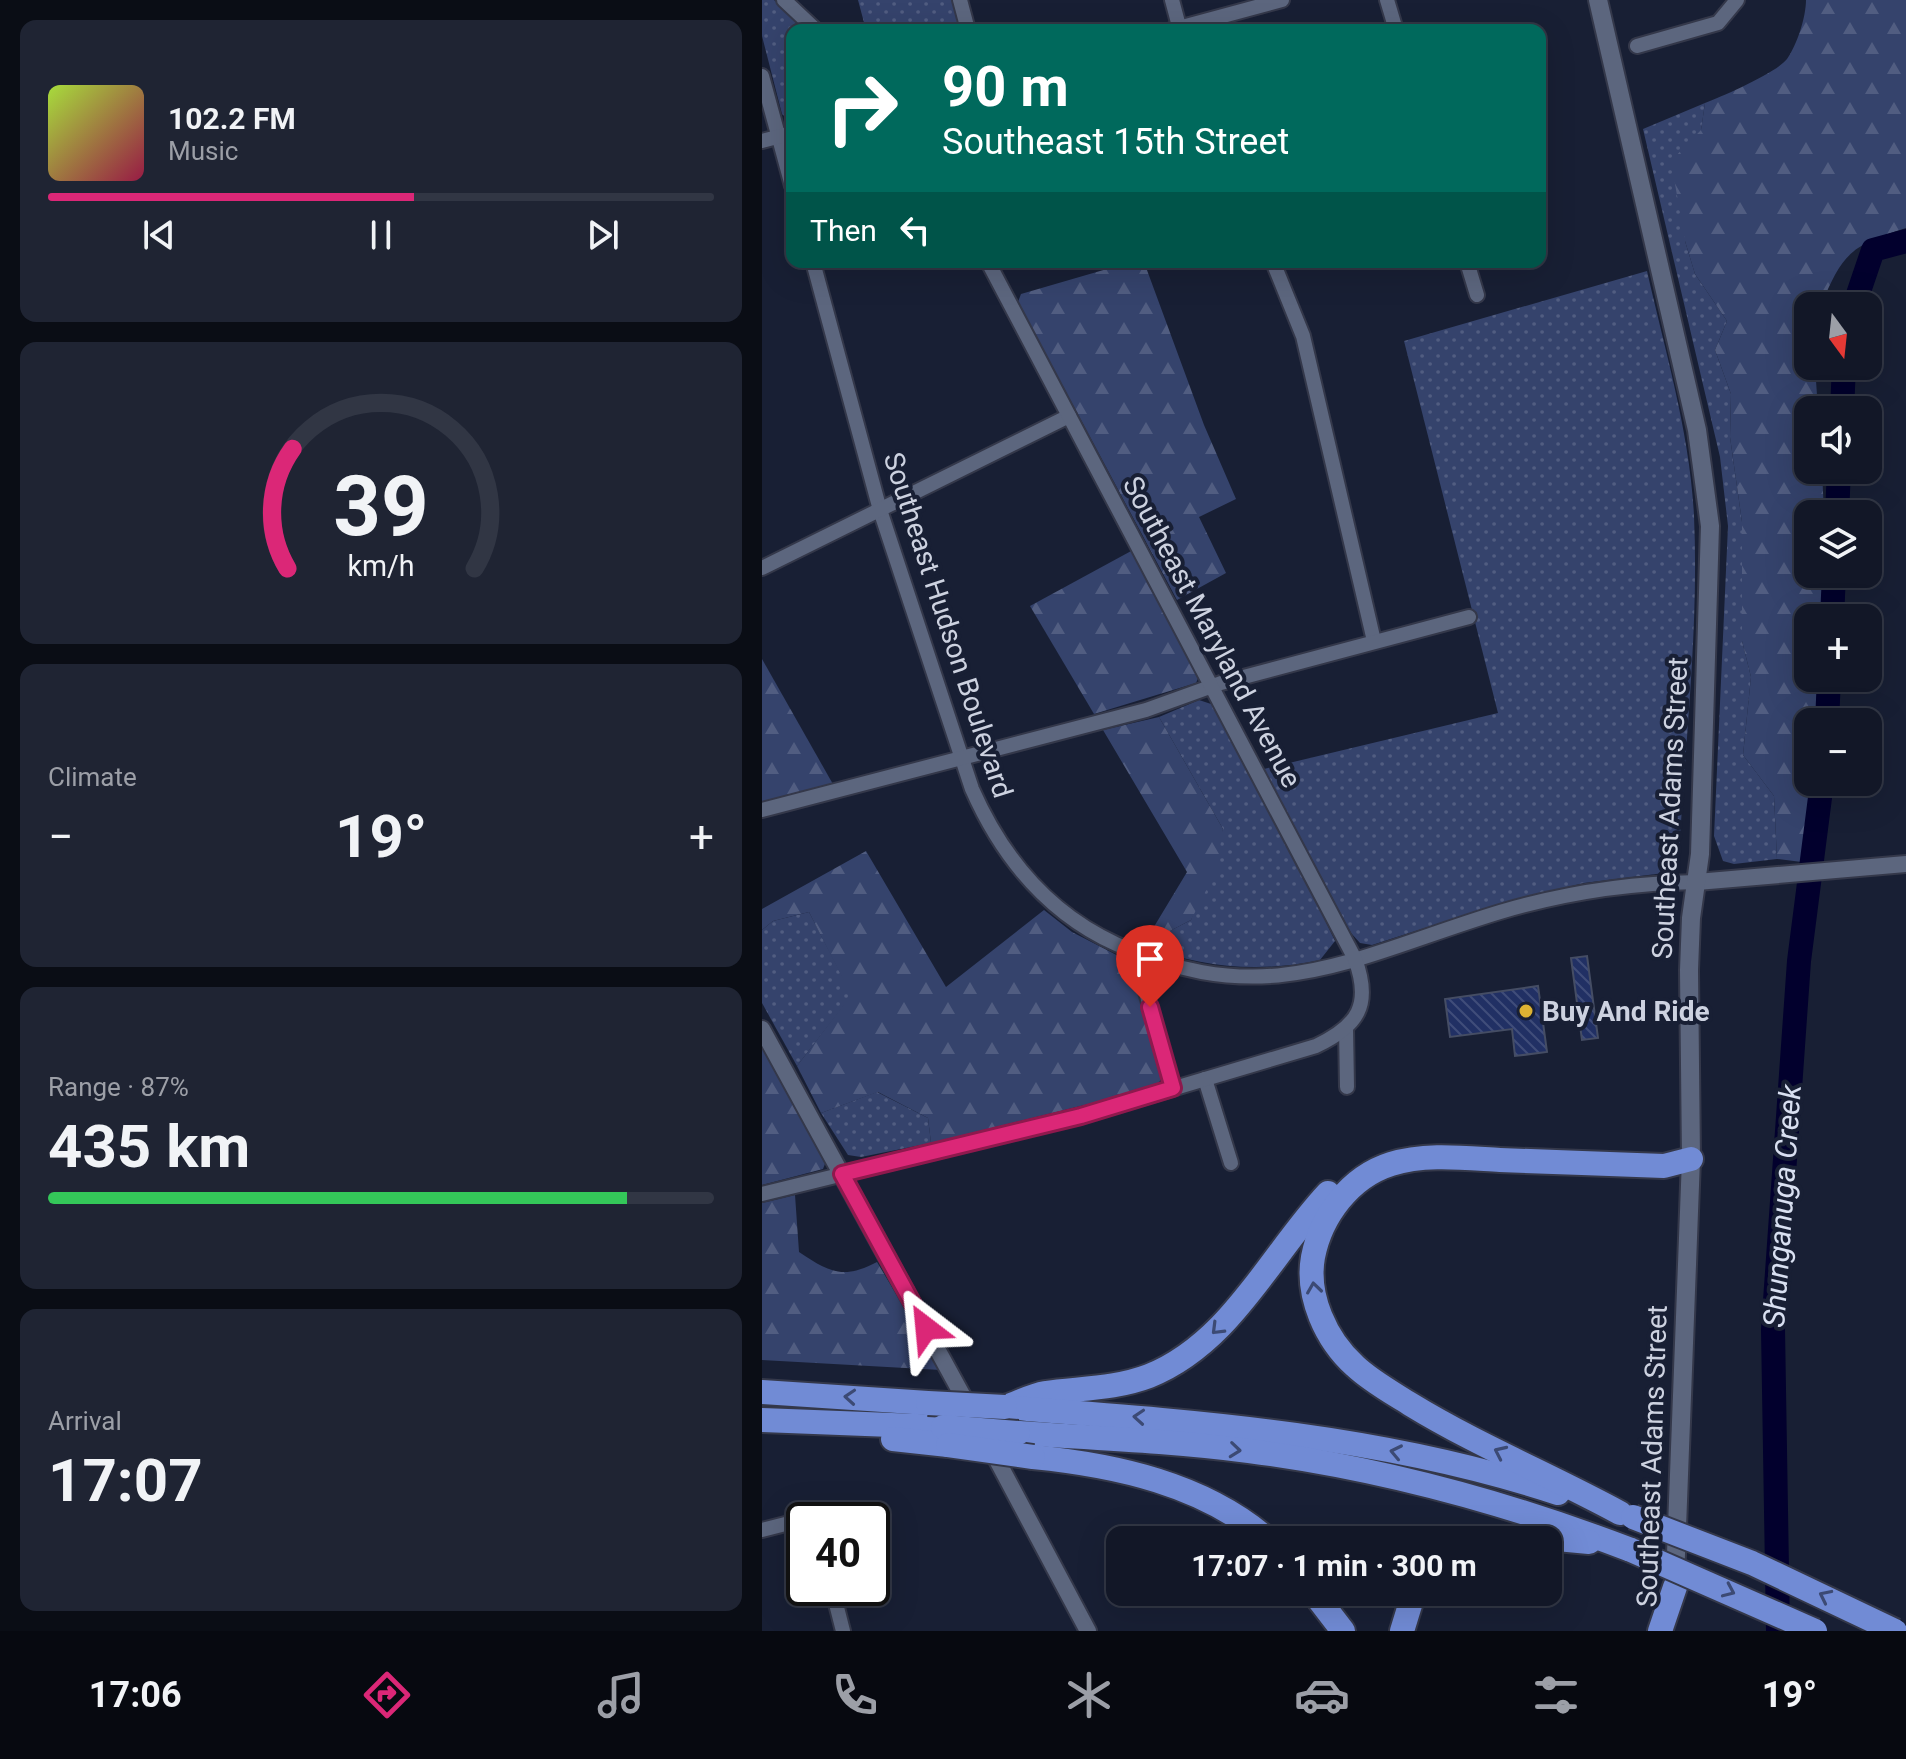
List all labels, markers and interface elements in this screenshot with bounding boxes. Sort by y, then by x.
text: 90 m [942,54,1069,120]
icon: right [810,56,914,160]
text: 102.2 FM [168,101,296,136]
text: Southeast 15th Street [942,121,1289,163]
text: Music [168,136,238,166]
icon: left [893,208,937,252]
icon: previous [137,213,181,257]
icon: pause [359,213,403,257]
icon: next [581,213,625,257]
text: Then [810,213,877,248]
north arrow [1794,292,1882,380]
map controls [1794,292,1882,796]
button: sound [1794,396,1882,484]
street label: Southeast Hudson Boulevard [876,448,1020,802]
text: 39 [333,458,429,555]
street label: Southeast Maryland Avenue [1116,471,1308,793]
button: layers [1794,500,1882,588]
text: km/h [347,549,415,583]
button: + [1794,604,1882,692]
street label: Southeast Adams Street [1646,656,1694,960]
button: − [1794,708,1882,796]
text: Climate [48,762,137,792]
text: 19° [335,801,427,872]
text: − [48,811,73,863]
text: + [689,811,714,863]
pin [1116,925,1184,1007]
icon: arrive [1128,937,1172,981]
place label: Buy And Ride [1542,995,1710,1028]
marker: Buy And Ride [1517,1002,1535,1020]
text: Range · 87% [48,1072,189,1102]
water label: Shunganuga Creek [1756,1082,1808,1329]
text: 435 km [48,1111,250,1182]
one-way arrow [1306,1281,1323,1295]
position arrow [884,1286,968,1370]
street label: Southeast Adams Street [1630,1304,1674,1608]
one-way arrow [1212,1320,1226,1334]
one-way arrow [843,1389,856,1406]
text: Arrival [48,1406,122,1436]
one-way arrow [1132,1409,1145,1426]
one-way arrow [1229,1441,1242,1458]
one-way arrow [1390,1444,1403,1461]
text: 17:07 [48,1445,203,1516]
one-way arrow [1494,1446,1509,1462]
speed limit sign: 40 [786,1502,890,1606]
text: 17:07 · 1 min · 300 m [1191,1548,1477,1583]
one-way arrow [1721,1581,1735,1597]
one-way arrow [1819,1590,1834,1606]
icon: directions [359,1667,415,1723]
icon: music [593,1667,649,1723]
icon: phone [827,1667,883,1723]
icon: climate [1061,1667,1117,1723]
icon: car [1294,1667,1350,1723]
icon: filters [1528,1667,1584,1723]
text: 17:06 [89,1674,182,1716]
text: 19° [1762,1674,1817,1716]

